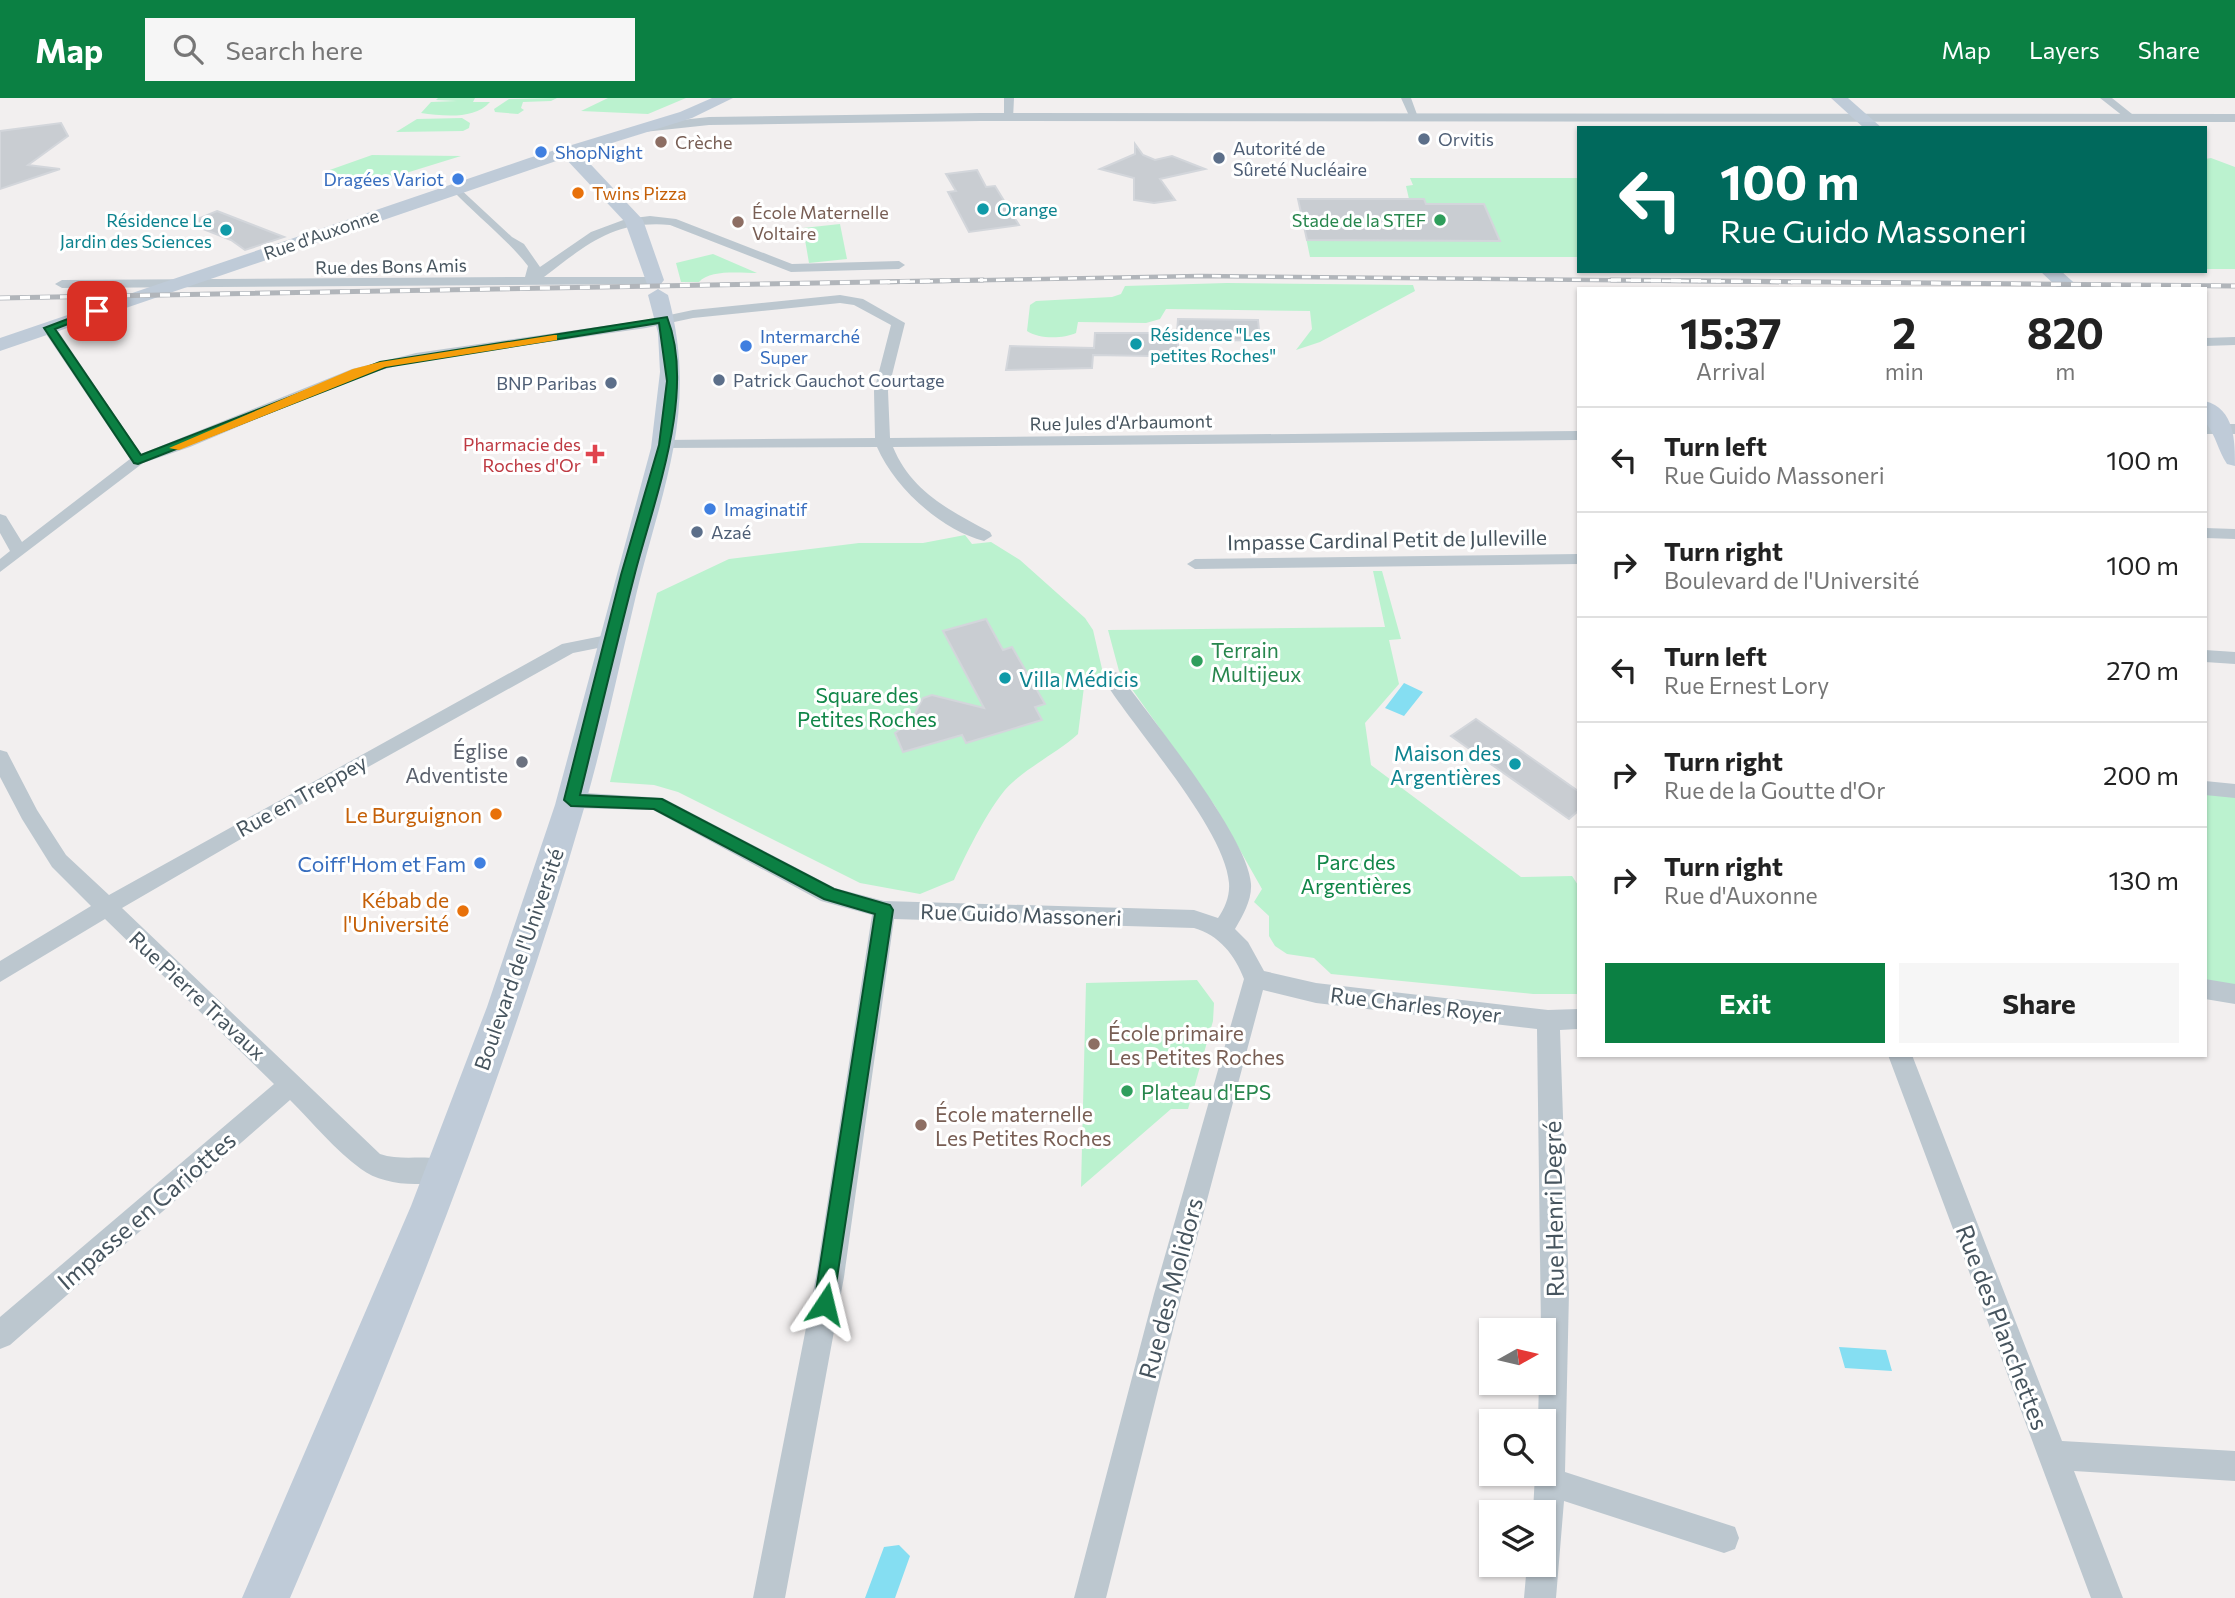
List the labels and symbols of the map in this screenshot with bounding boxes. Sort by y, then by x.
place label: Orvitis [1438,128,1494,150]
place label: Crèche [675,131,732,153]
marker: Orvitis [1416,131,1432,147]
marker: Crèche [653,134,669,150]
place label: Autorité de Sûreté Nucléaire [1233,137,1367,180]
place label: ShopNight [555,141,643,163]
marker: ShopNight [533,144,549,160]
marker: Autorité de Sûreté Nucléaire [1211,150,1227,166]
place label: Dragées Variot [323,168,444,190]
marker: Dragées Variot [450,171,466,187]
place label: Twins Pizza [592,182,687,204]
marker: Twins Pizza [570,185,586,201]
place label: Orange [997,198,1058,220]
place label: École Maternelle Voltaire [752,201,889,244]
marker: Orange [975,201,991,217]
street label: Rue d'Auxonne [261,204,381,264]
place label: Résidence Le Jardin des Sciences [60,209,212,252]
place label: Stade de la STEF [1292,209,1426,231]
marker: Stade de la STEF [1432,212,1448,228]
marker: École Maternelle Voltaire [730,214,746,230]
marker: Résidence Le Jardin des Sciences [218,222,234,238]
street label: Rue des Bons Amis [315,254,467,278]
pin [67,281,127,341]
place label: Résidence "Les petites Roches" [1150,323,1276,366]
place label: Intermarché Super [760,325,860,368]
marker: Résidence "Les petites Roches" [1128,336,1144,352]
marker: Intermarché Super [738,338,754,354]
place label: Patrick Gauchot Courtage [733,369,945,391]
place label: BNP Paribas [496,372,597,394]
marker: Patrick Gauchot Courtage [711,372,727,388]
marker: BNP Paribas [603,375,619,391]
street label: Rue Jules d'Arbaumont [1029,409,1213,435]
place label: Pharmacie des Roches d'Or [463,433,581,476]
marker: Pharmacie des Roches d'Or [587,446,603,462]
place label: Imaginatif [724,498,808,520]
marker: Imaginatif [702,501,718,517]
place label: Azaé [711,521,751,543]
marker: Azaé [689,524,705,540]
street label: Impasse Cardinal Petit de Julleville [1227,524,1547,554]
place label: Terrain Multijeux [1211,637,1301,686]
marker: Terrain Multijeux [1189,653,1205,669]
place label: Villa Médicis [1019,666,1138,691]
marker: Villa Médicis [997,670,1013,686]
park label: Square des Petites Roches [797,682,937,731]
place label: Église Adventiste [405,738,508,787]
place label: Maison des Argentières [1390,740,1501,789]
street label: Rue en Treppey [231,749,371,841]
marker: Église Adventiste [514,754,530,770]
marker: Maison des Argentières [1507,756,1523,772]
place label: Le Burguignon [345,802,482,827]
marker: Le Burguignon [488,806,504,822]
street label: Boulevard de l'Université [468,845,568,1073]
park label: Parc des Argentières [1301,849,1411,898]
place label: Coiff'Hom et Fam [297,851,466,876]
marker: Coiff'Hom et Fam [472,855,488,871]
place label: Kébab de l'Université [343,887,449,936]
street label: Rue Guido Massoneri [920,898,1122,930]
marker: Kébab de l'Université [455,903,471,919]
street label: Rue Pierre Travaux [125,925,271,1065]
street label: Rue Charles Royer [1329,981,1503,1027]
place label: École primaire Les Petites Roches [1108,1020,1285,1069]
marker: École primaire Les Petites Roches [1086,1036,1102,1052]
place label: Plateau d'EPS [1141,1079,1271,1104]
marker: Plateau d'EPS [1119,1083,1135,1099]
place label: École maternelle Les Petites Roches [935,1101,1112,1150]
marker: École maternelle Les Petites Roches [913,1117,929,1133]
street label: Rue Henri Degré [1537,1120,1569,1298]
street label: Impasse en Cariottes [51,1125,241,1295]
street label: Rue des Molidors [1132,1194,1208,1382]
street label: Rue des Planchettes [1951,1220,2055,1434]
position arrow [788,1267,862,1341]
north arrow [1479,1318,1556,1395]

